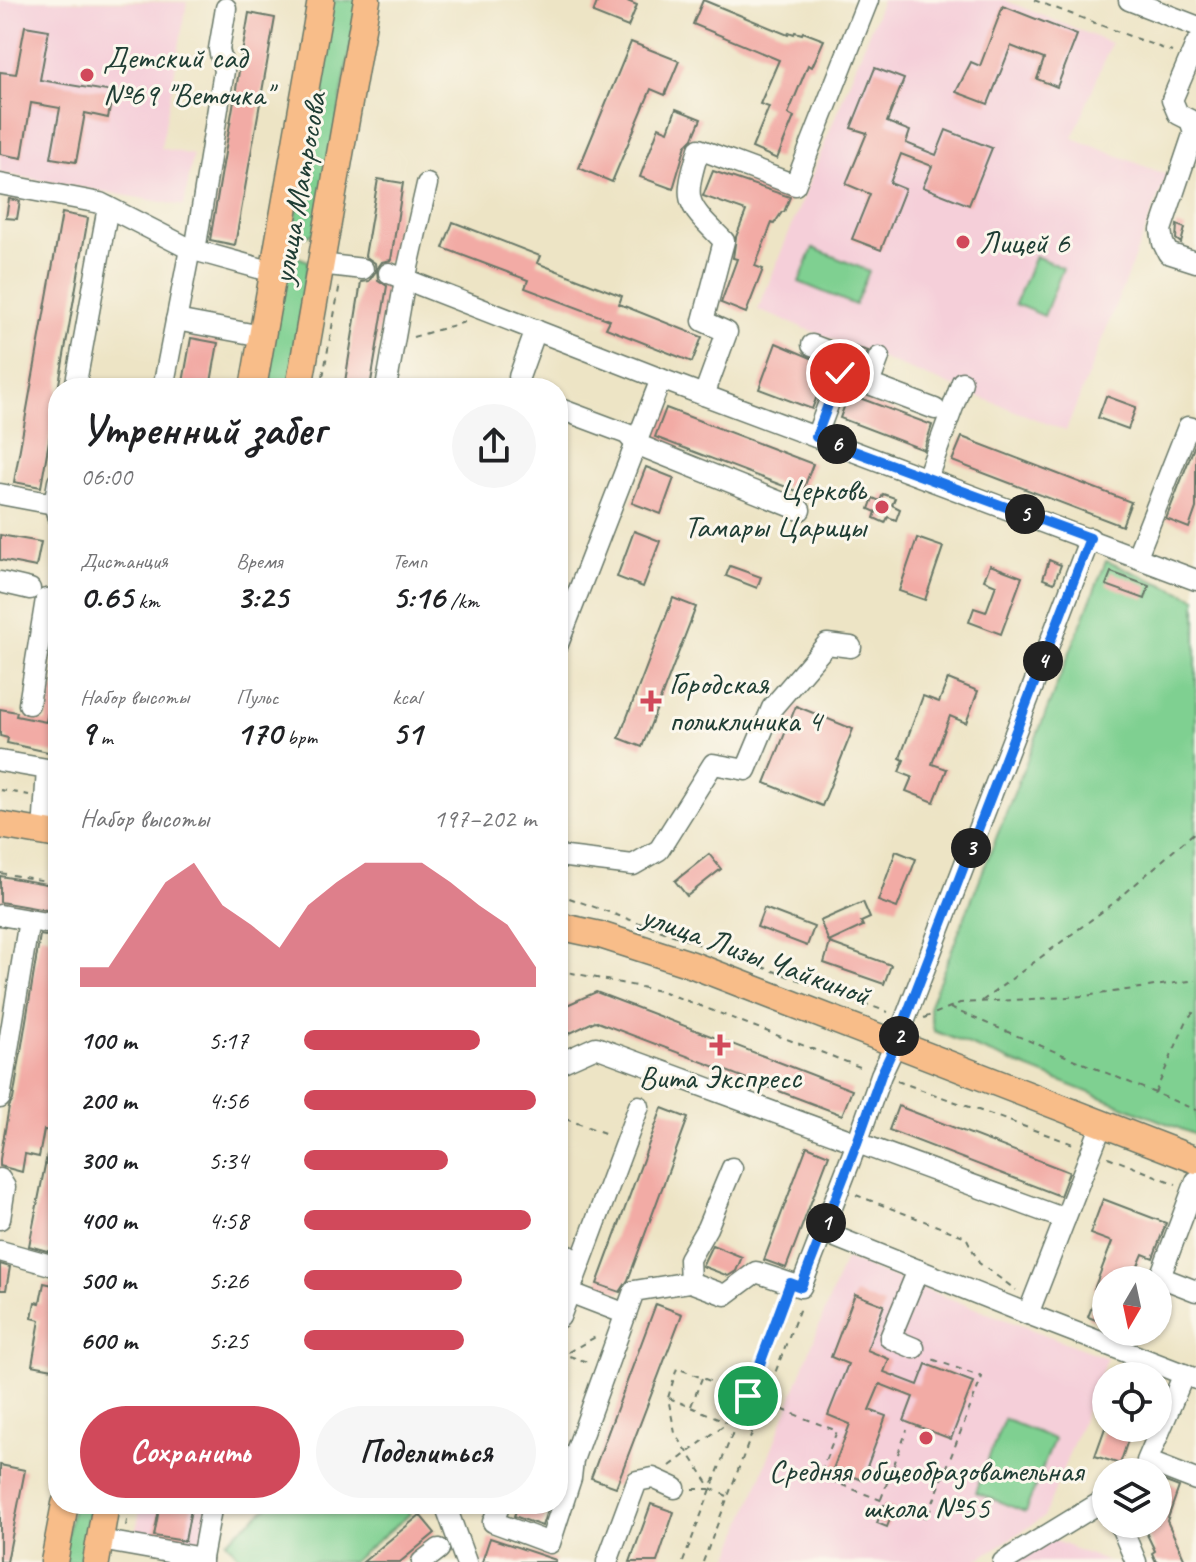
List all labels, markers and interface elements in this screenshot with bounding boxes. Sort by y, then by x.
place label: Детский сад №69 "Веточка" [103,37,278,115]
marker: Детский сад №69 "Веточка" [78,66,96,84]
street label: улица Матросова [262,87,336,289]
place label: Лицей 6 [979,222,1071,263]
marker: Лицей 6 [954,233,972,251]
pin [806,339,874,407]
icon: check [818,351,862,395]
text: Утренний забег [80,402,325,457]
button: share [452,404,536,488]
pin: 6 [817,424,857,464]
text: 6 [832,430,842,458]
text: 06:00 [80,460,132,493]
place label: Церковь Тамары Царицы [684,469,868,547]
pin: 5 [1005,494,1045,534]
marker: Церковь Тамары Царицы [873,498,891,516]
text: 5 [1020,500,1030,528]
text: Дистанция [80,547,168,575]
text: Время [236,547,282,575]
text: Темп [392,547,427,575]
text: 0.65 [80,575,133,618]
text: 3:25 [236,575,288,618]
text: 5:16 [392,575,445,618]
text: km [133,587,160,615]
text: /km [445,587,479,615]
pin: 4 [1023,641,1063,681]
text: 4 [1038,647,1048,675]
place label: Городская поликлиника 4 [669,663,825,741]
text: Набор высоты [80,683,189,711]
text: Пульс [236,683,278,711]
text: kcal [392,683,421,711]
marker: Городская поликлиника 4 [640,690,662,712]
text: 9 [80,711,95,754]
text: 170 [236,711,282,754]
text: 51 [392,711,422,754]
text: m [95,723,113,751]
text: bpm [282,723,317,751]
text: Набор высоты [80,802,209,835]
text: 197–202 m [433,802,536,835]
pin: 3 [951,828,991,868]
text: 3 [966,834,976,862]
street label: улица Лизы Чайкиной [635,894,877,1016]
pin: 2 [879,1016,919,1056]
text: 2 [894,1022,904,1050]
text: 100 m [80,1024,136,1057]
text: 5:17 [208,1024,248,1057]
marker: Вита Экспресс [711,1036,729,1054]
place label: Вита Экспресс [639,1057,803,1098]
text: 200 m [80,1084,136,1117]
text: 4:56 [208,1084,248,1117]
text: 300 m [80,1144,136,1177]
text: 5:34 [208,1144,248,1177]
pin: 1 [806,1203,846,1243]
text: 400 m [80,1204,136,1237]
text: 4:58 [208,1204,248,1237]
text: 1 [821,1209,831,1237]
text: 500 m [80,1264,136,1297]
text: 5:26 [208,1264,248,1297]
north arrow [1092,1266,1172,1346]
map controls [1092,1266,1172,1538]
text: 600 m [80,1324,137,1357]
text: 5:25 [208,1324,248,1357]
pin [714,1362,782,1430]
button: locate [1092,1362,1172,1442]
icon: arrive [726,1374,770,1418]
button: Сохранить [80,1406,300,1498]
button: Поделиться [316,1406,536,1498]
marker: Средняя общеобразовательная школа №55 [917,1429,935,1447]
place label: Средняя общеобразовательная школа №55 [769,1450,1085,1528]
button: layers [1092,1458,1172,1538]

